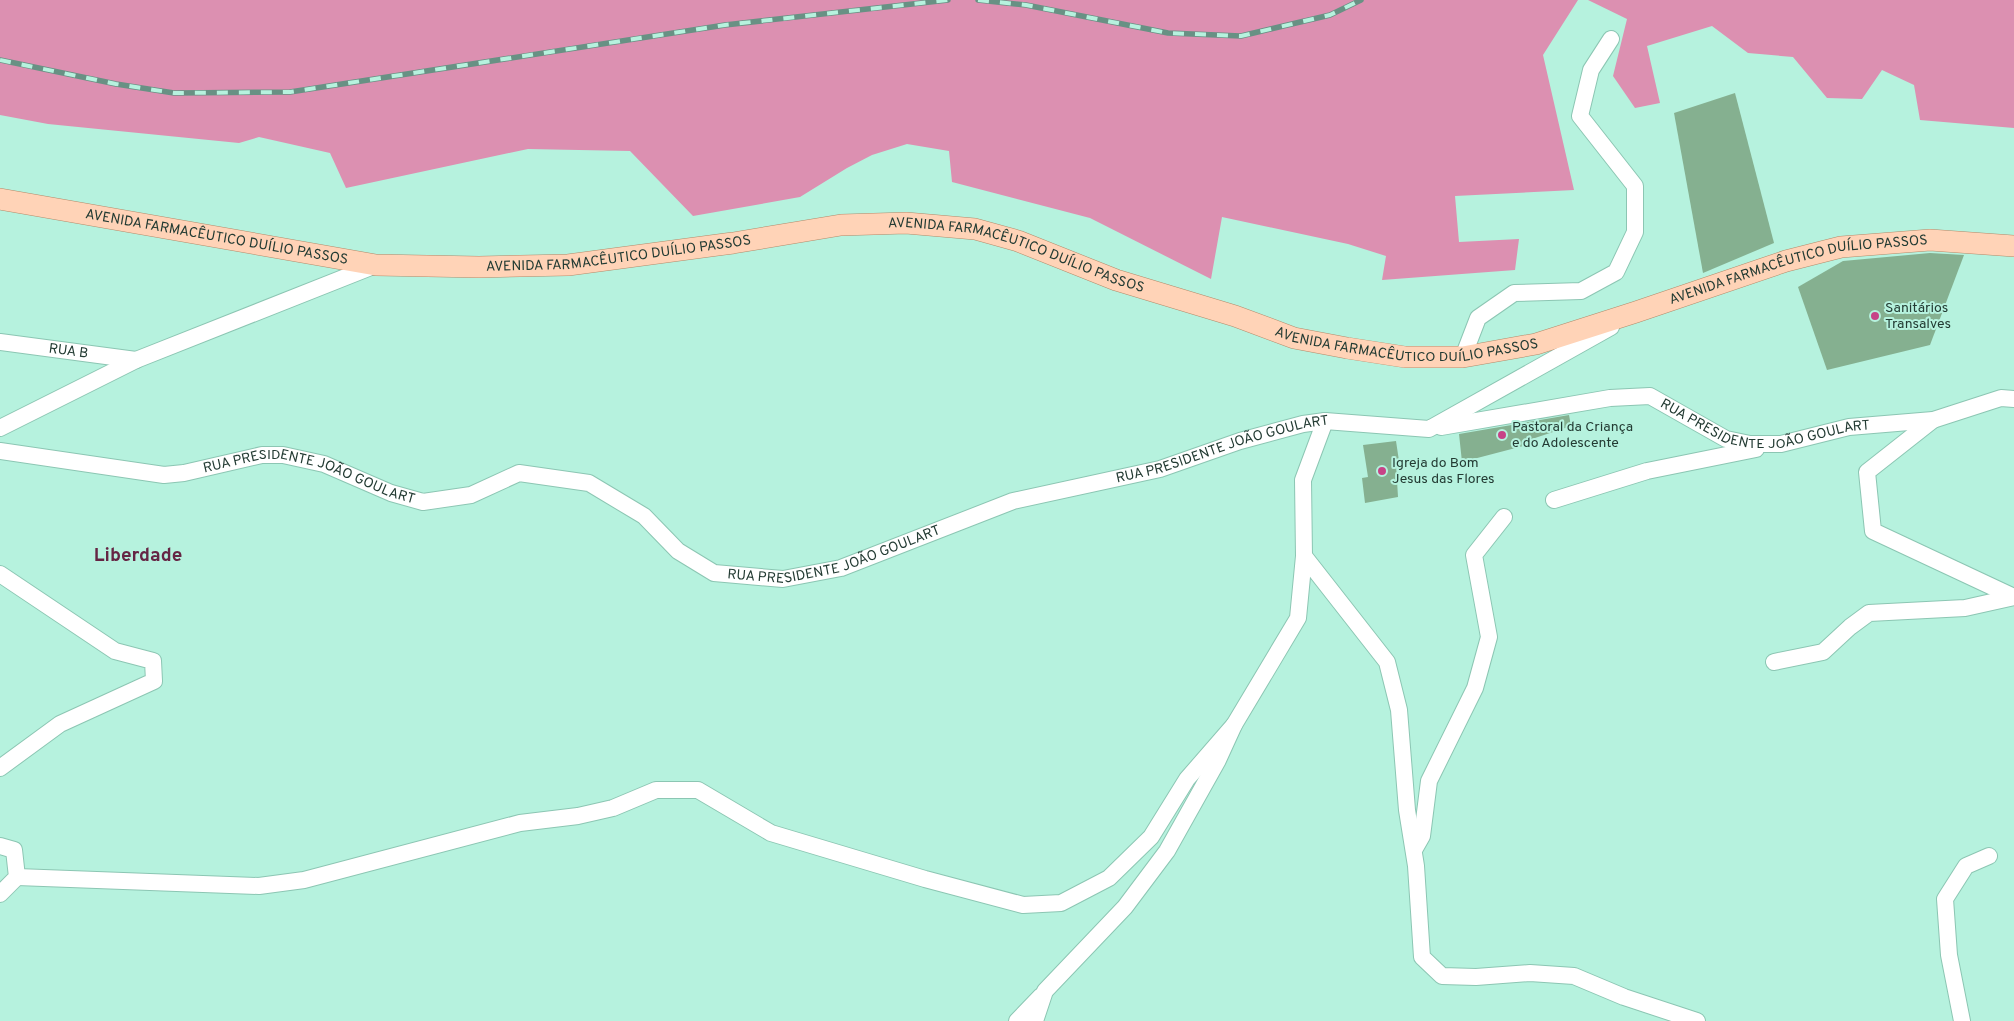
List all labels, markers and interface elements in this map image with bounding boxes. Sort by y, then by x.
street label: AVENIDA FARMACÊUTICO DUÍLIO PASSOS [84,206,349,268]
street label: AVENIDA FARMACÊUTICO DUÍLIO PASSOS [888,214,1146,297]
street label: AVENIDA FARMACÊUTICO DUÍLIO PASSOS [486,232,752,275]
street label: AVENIDA FARMACÊUTICO DUÍLIO PASSOS [1667,232,1928,309]
place label: Sanitários Transalves [1885,300,1951,333]
marker: Sanitários Transalves [1869,310,1881,322]
street label: AVENIDA FARMACÊUTICO DUÍLIO PASSOS [1273,323,1540,366]
street label: RUA B [48,340,89,362]
street label: RUA PRESIDENTE JOÃO GOULART [1657,395,1871,453]
street label: RUA PRESIDENTE JOÃO GOULART [1114,412,1330,487]
place label: Pastoral da Criança e do Adolescente [1512,419,1633,452]
marker: Pastoral da Criança e do Adolescente [1496,429,1508,441]
street label: RUA PRESIDENTE JOÃO GOULART [201,446,417,508]
place label: Igreja do Bom Jesus das Flores [1392,455,1495,488]
marker: Igreja do Bom Jesus das Flores [1376,465,1388,477]
street label: RUA PRESIDENTE JOÃO GOULART [727,522,943,588]
district label: Liberdade [94,544,182,568]

